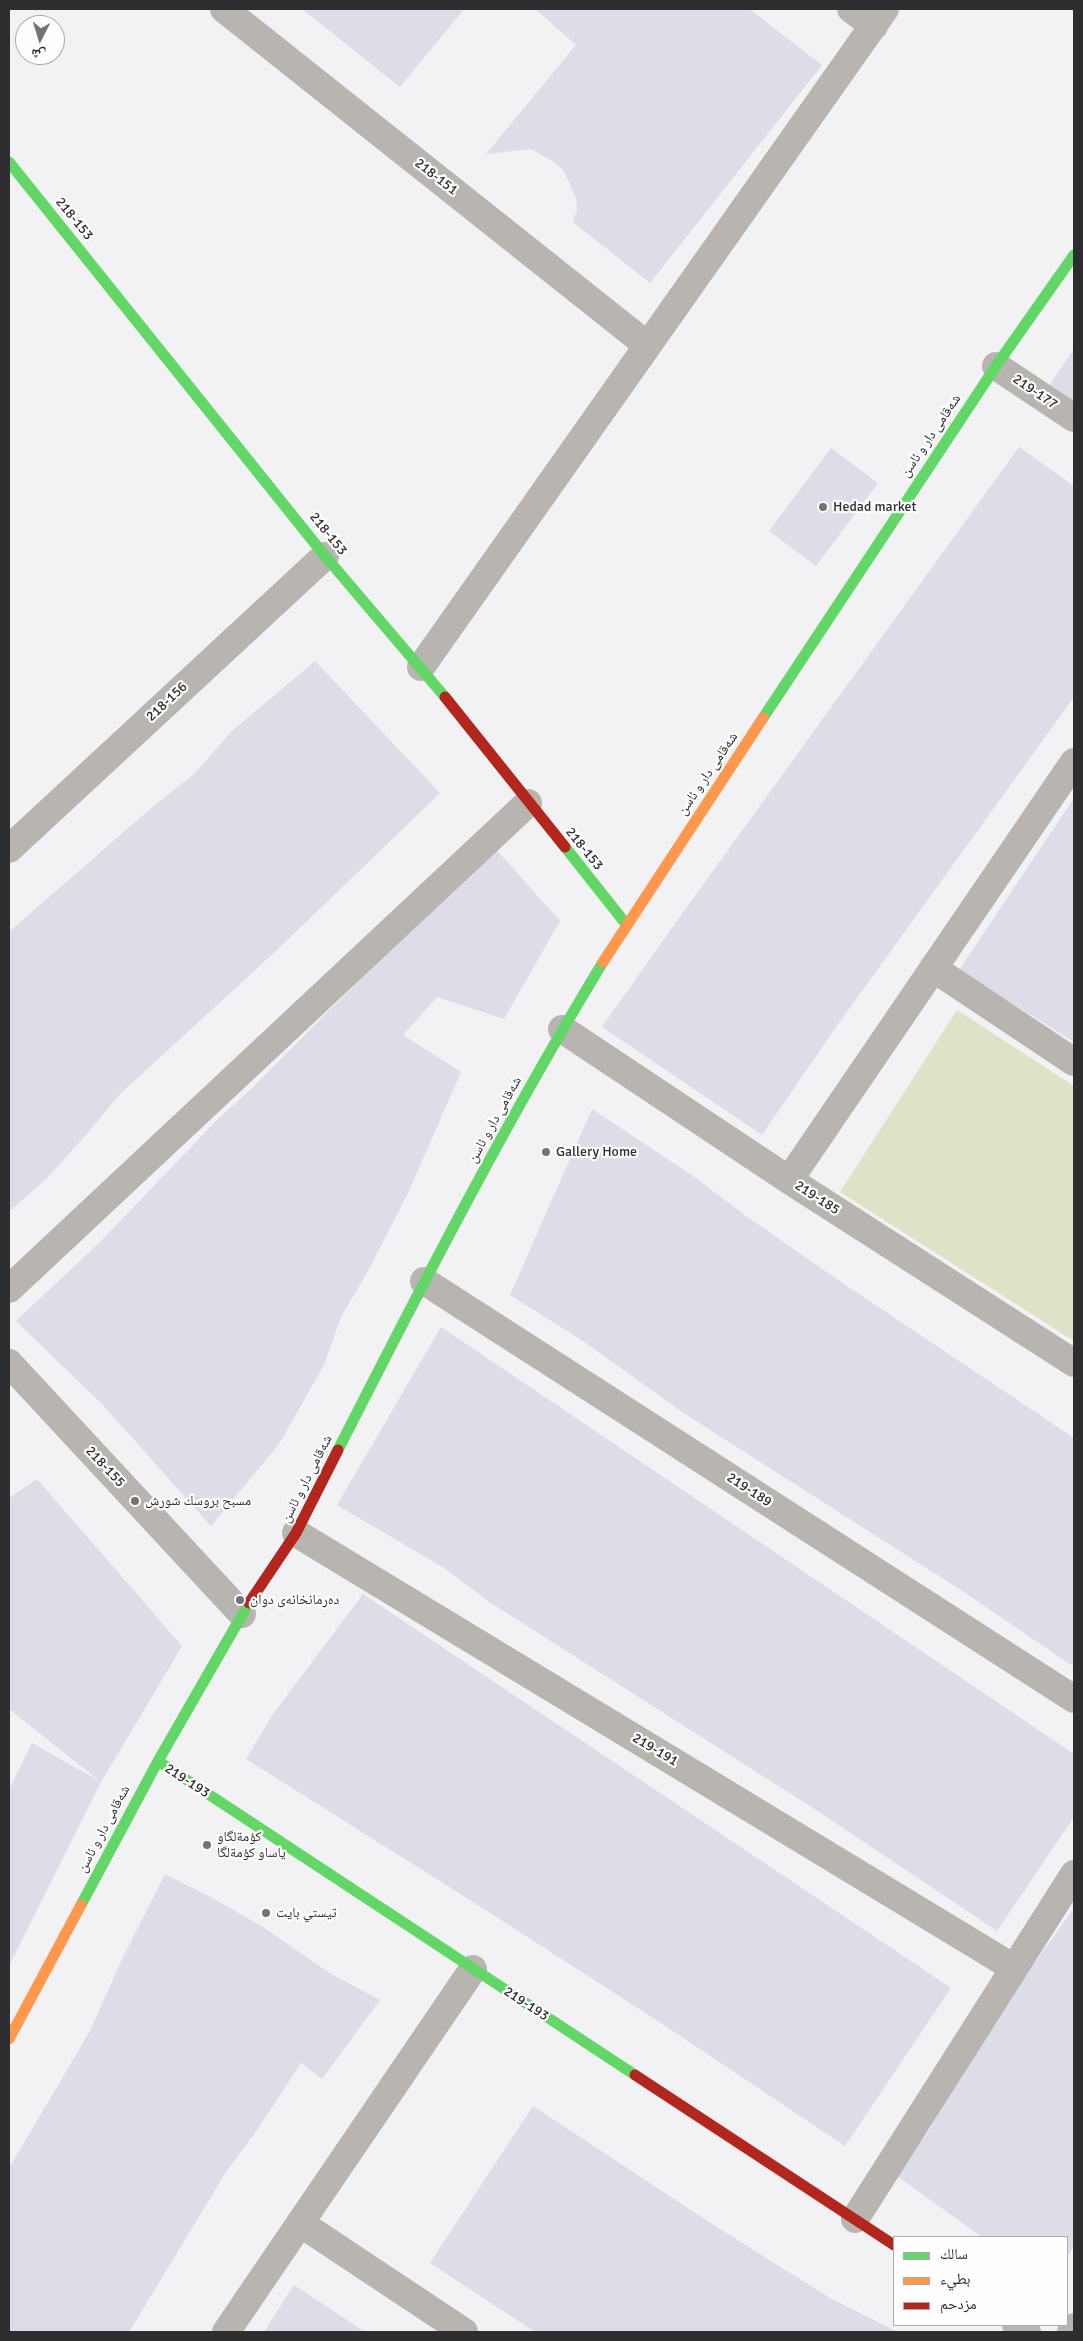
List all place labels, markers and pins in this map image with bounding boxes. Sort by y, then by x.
place label: Hedad market [833,499,916,515]
marker: Hedad market [817,501,829,513]
place label: Gallery Home [556,1144,637,1160]
marker: Gallery Home [540,1146,552,1158]
place label: مسبح بروسك شورش [145,1493,251,1509]
marker: مسبح بروسك شورش [129,1495,141,1507]
place label: دەرمانخانەی دوان [250,1592,339,1608]
marker: دەرمانخانەی دوان [234,1594,246,1606]
place label: كؤمةلگاو ياساو كؤمةلگا [217,1829,286,1861]
marker: كؤمةلگاو ياساو كؤمةلگا [201,1839,213,1851]
place label: تيستي بايت [276,1905,336,1921]
marker: تيستي بايت [260,1907,272,1919]

